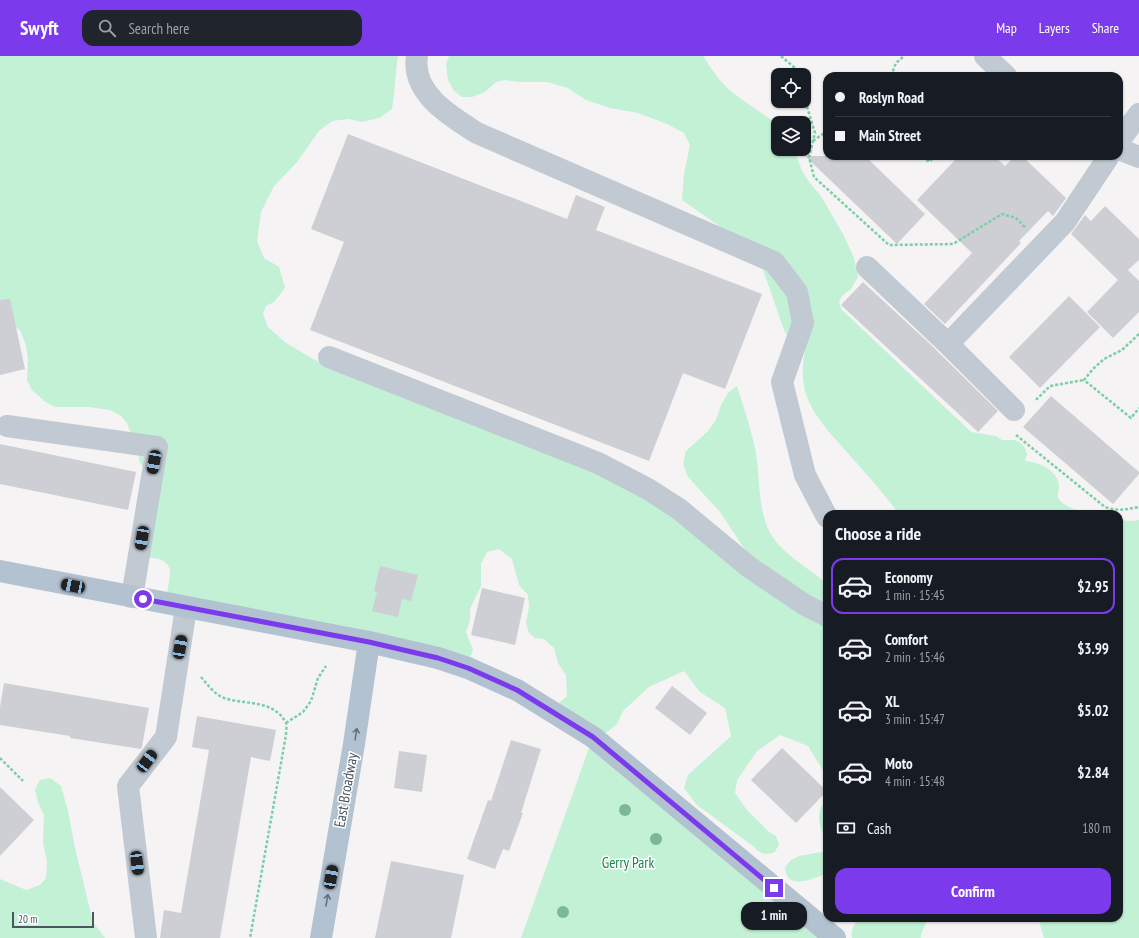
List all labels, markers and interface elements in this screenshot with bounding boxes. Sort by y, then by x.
search box [82,10,362,46]
text: Swyft [20,16,58,40]
icon: search [96,17,118,39]
text: Search here [128,19,189,38]
text: Map [996,19,1017,37]
text: Layers [1039,19,1070,37]
text: Share [1092,19,1119,37]
map controls [771,68,811,156]
button: locate [771,68,811,108]
text: Roslyn Road [859,88,924,107]
button: layers [771,116,811,156]
text: Main Street [859,126,921,145]
car [146,449,162,475]
text: Choose a ride [835,522,921,545]
car [134,525,150,551]
icon: car [837,568,873,604]
text: Economy [885,568,933,587]
text: $2.95 [1077,577,1109,596]
car [60,578,86,594]
text: 1 min · 15:45 [885,587,945,604]
route start [134,590,152,608]
icon: car [837,630,873,666]
text: Comfort [885,630,928,649]
car [172,634,188,660]
text: $3.99 [1077,639,1109,658]
text: 2 min · 15:46 [885,649,945,666]
icon: car [837,692,873,728]
text: XL [885,692,899,711]
text: $5.02 [1077,701,1109,720]
text: 3 min · 15:47 [885,711,945,728]
one-way arrow [352,728,360,741]
car [135,748,159,774]
street label: East Broadway [330,751,361,829]
icon: car [837,754,873,790]
text: Moto [885,754,913,773]
text: $2.84 [1077,763,1109,782]
text: 4 min · 15:48 [885,773,945,790]
icon: cash [835,817,857,839]
text: Cash [867,819,891,838]
text: 180 m [1082,820,1111,837]
car [130,850,144,876]
park label: Gerry Park [602,853,654,872]
car [323,864,339,890]
button: Confirm [835,868,1111,914]
route end [765,879,783,897]
one-way arrow [324,893,332,906]
callout: 1 min [741,902,807,930]
text: 1 min [761,907,787,924]
scale bar [12,910,94,929]
text: 20 m [18,912,37,926]

